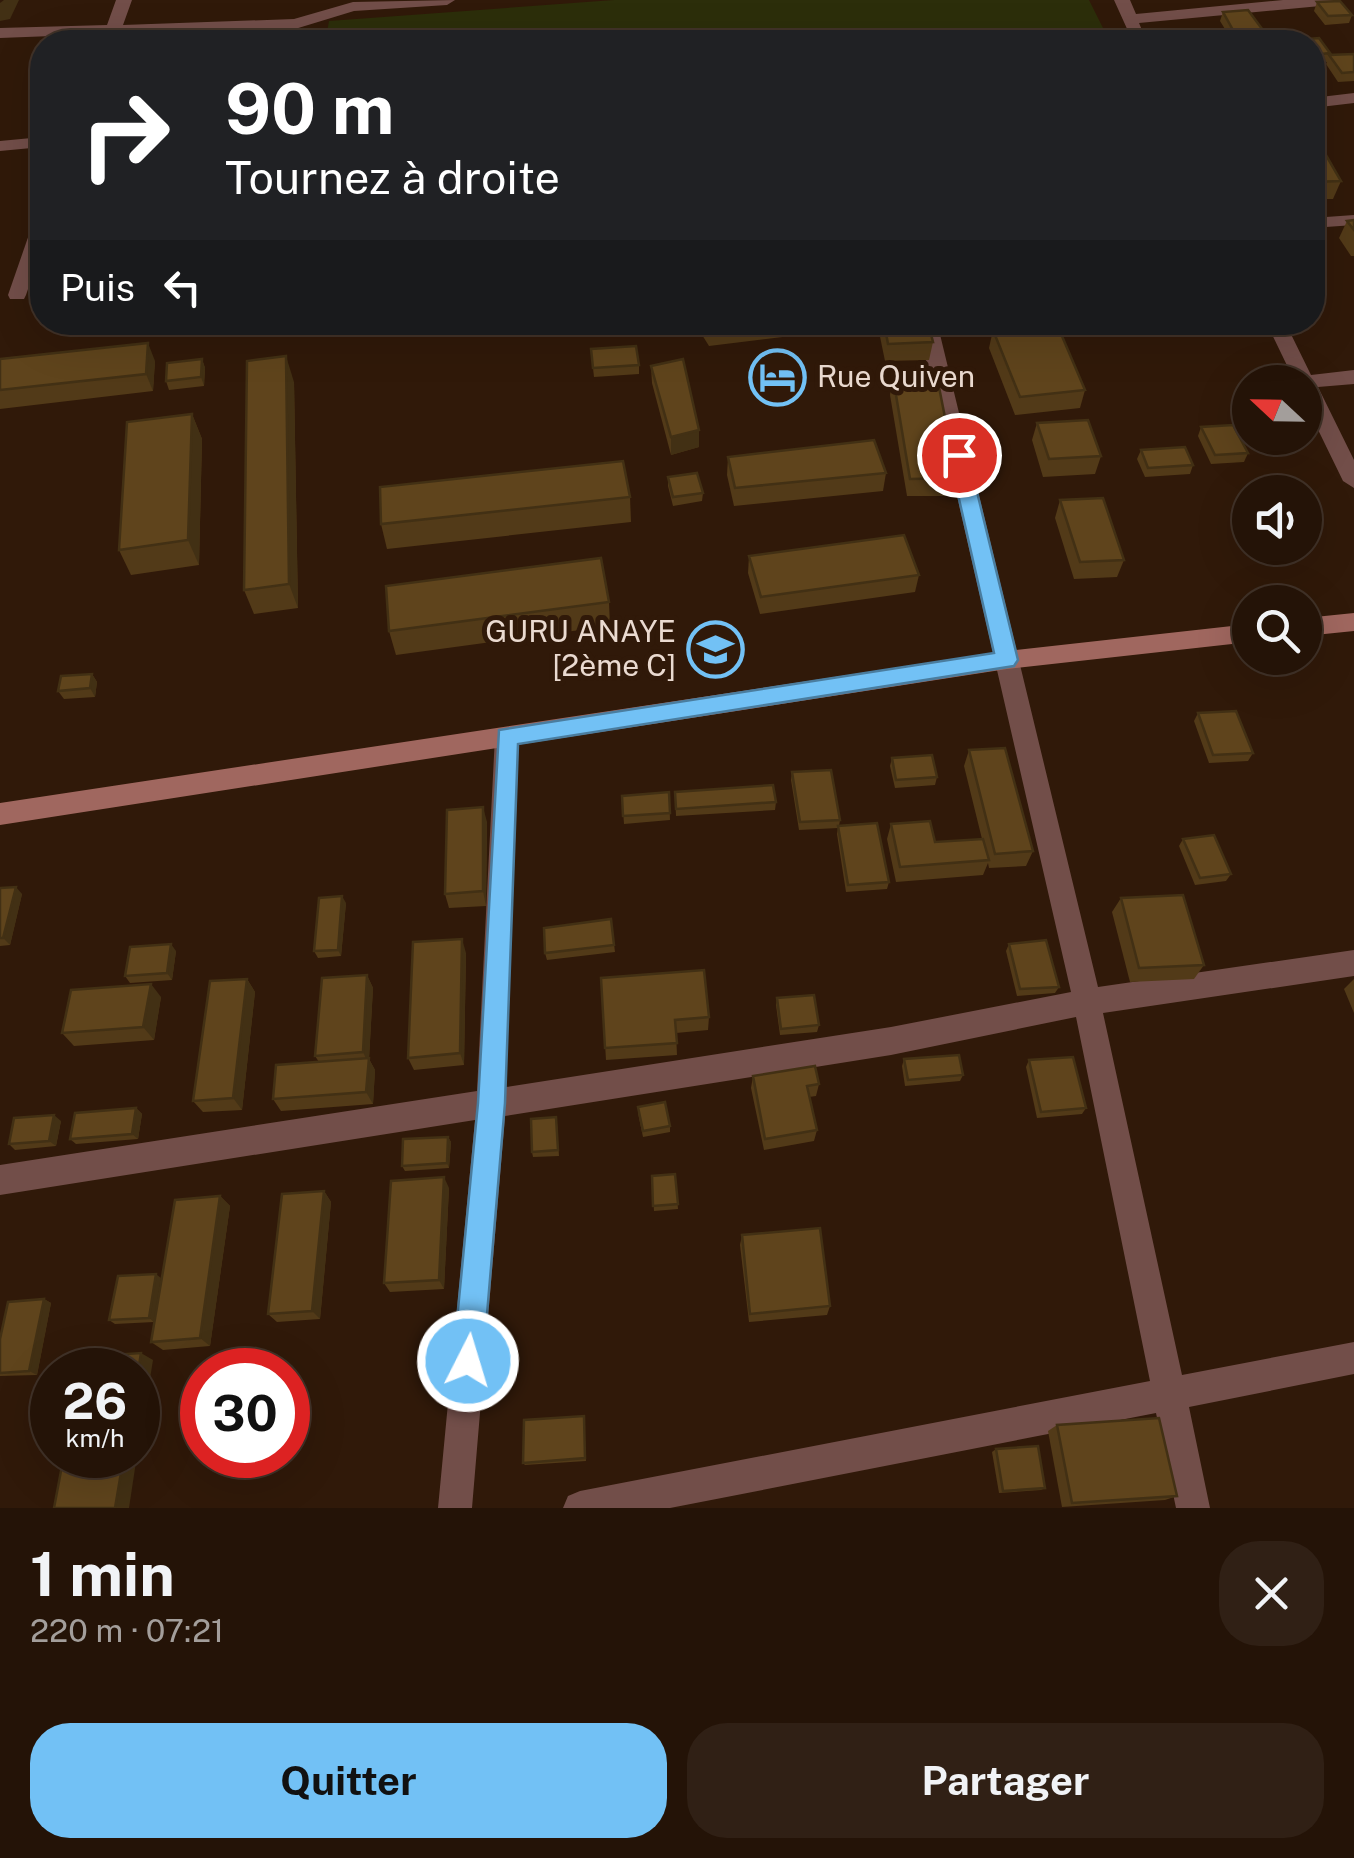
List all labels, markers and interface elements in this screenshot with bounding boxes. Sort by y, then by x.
text: 90 m [225,67,395,150]
icon: right [60,70,190,200]
text: Tournez à droite [225,151,560,204]
icon: left [155,260,210,315]
text: Puis [60,265,135,310]
hotel icon: Rue Quiven [748,347,808,407]
place label: Rue Quiven [817,358,975,394]
north arrow [1232,365,1322,455]
map controls [1232,365,1322,675]
pin [917,413,1002,498]
icon: arrive [932,428,987,483]
button: sound [1232,475,1322,565]
button: search [1232,585,1322,675]
place label: GURU ANAYE [2ème C] [485,613,676,683]
school or university icon: GURU ANAYE [2ème C] [685,619,745,679]
position arrow [416,1309,520,1413]
speed limit sign: 30 [180,1348,310,1478]
text: 26 [63,1371,127,1430]
text: km/h [66,1423,124,1453]
text: 1 min [30,1539,175,1610]
button: close [1219,1541,1324,1646]
text: 220 m · 07:21 [30,1612,224,1649]
button: Quitter [30,1723,667,1838]
button: Partager [687,1723,1324,1838]

